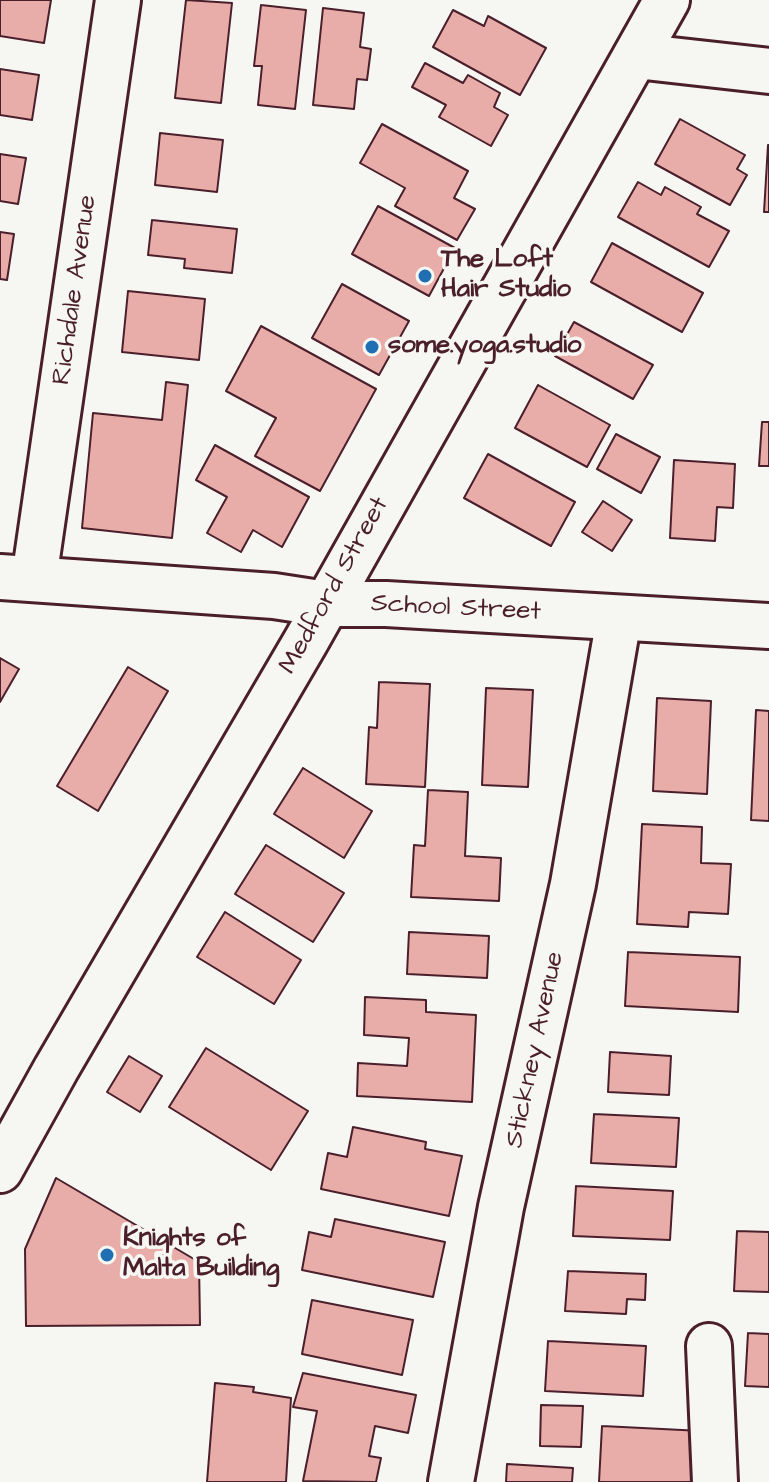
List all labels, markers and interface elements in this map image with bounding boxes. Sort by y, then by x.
street label: Richdale Avenue [47,193,105,387]
place label: The Loft Hair Studio [441,245,571,306]
marker: The Loft Hair Studio [416,267,434,285]
place label: some.yoga.studio [388,331,581,363]
marker: some.yoga.studio [363,338,381,356]
street label: Medford Street [274,492,396,680]
street label: School Street [370,589,542,629]
street label: Stickney Avenue [500,949,572,1151]
place label: Knights of Malta Building [123,1224,279,1286]
marker: Knights of Malta Building [98,1246,116,1264]

